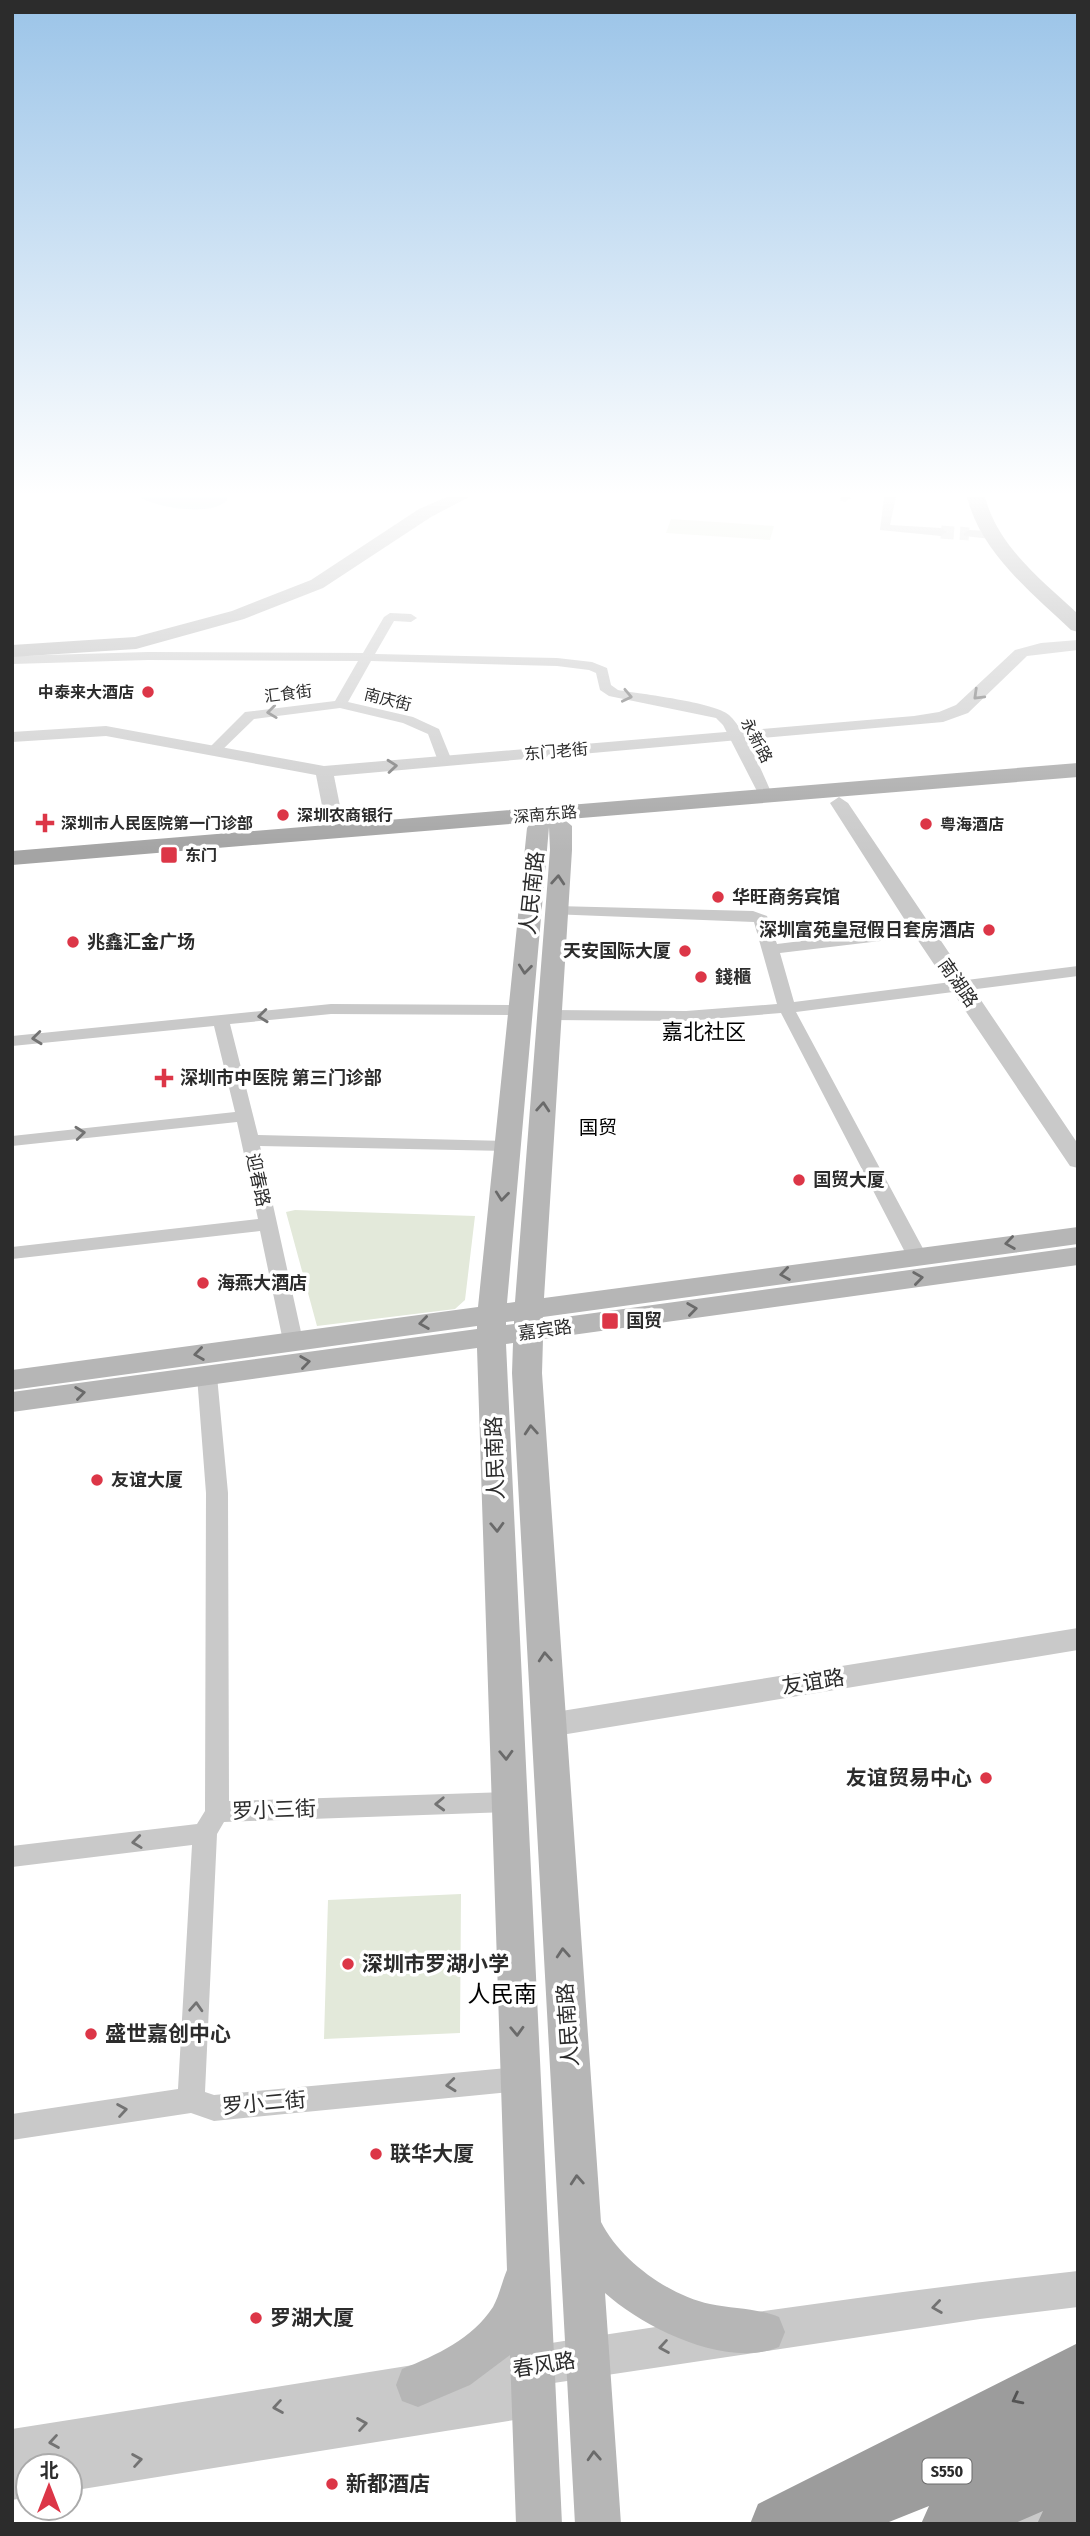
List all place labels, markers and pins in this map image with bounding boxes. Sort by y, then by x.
place label: 中泰来大酒店 [38,683,134,702]
marker: 中泰来大酒店 [140,684,156,700]
place label: 深圳农商银行 [297,806,393,825]
marker: 深圳农商银行 [275,807,291,823]
marker: 深圳市人民医院第一门诊部 [35,813,55,833]
place label: 深圳市人民医院第一门诊部 [61,814,253,833]
place label: 粤海酒店 [940,815,1004,834]
marker: 粤海酒店 [918,816,934,832]
marker: 东门 [159,845,179,865]
place label: 东门 [185,846,217,865]
place label: 华旺商务宾馆 [732,886,840,908]
marker: 华旺商务宾馆 [710,889,726,905]
place label: 深圳富苑皇冠假日套房酒店 [759,919,975,941]
marker: 深圳富苑皇冠假日套房酒店 [981,922,997,938]
place label: 兆鑫汇金广场 [87,931,195,953]
marker: 兆鑫汇金广场 [65,934,81,950]
place label: 天安国际大厦 [563,940,671,962]
marker: 天安国际大厦 [677,943,693,959]
place label: 錢櫃 [715,966,751,988]
marker: 錢櫃 [693,969,709,985]
place label: 深圳市中医院 第三门诊部 [180,1067,382,1089]
marker: 深圳市中医院 第三门诊部 [154,1068,174,1088]
place label: 国贸大厦 [813,1169,885,1191]
marker: 国贸大厦 [791,1172,807,1188]
place label: 海燕大酒店 [217,1272,307,1294]
marker: 海燕大酒店 [195,1275,211,1291]
place label: 国贸 [626,1310,662,1332]
marker: 国贸 [600,1311,620,1331]
place label: 友谊大厦 [111,1469,183,1491]
marker: 友谊大厦 [89,1472,105,1488]
place label: 友谊贸易中心 [846,1765,972,1791]
marker: 友谊贸易中心 [978,1770,994,1786]
place label: 深圳市罗湖小学 [362,1951,509,1977]
marker: 深圳市罗湖小学 [340,1956,356,1972]
place label: 盛世嘉创中心 [105,2021,231,2047]
marker: 盛世嘉创中心 [83,2026,99,2042]
place label: 联华大厦 [390,2141,474,2167]
marker: 联华大厦 [368,2146,384,2162]
place label: 罗湖大厦 [270,2305,354,2331]
marker: 罗湖大厦 [248,2310,264,2326]
place label: 新都酒店 [346,2471,430,2497]
marker: 新都酒店 [324,2476,340,2492]

